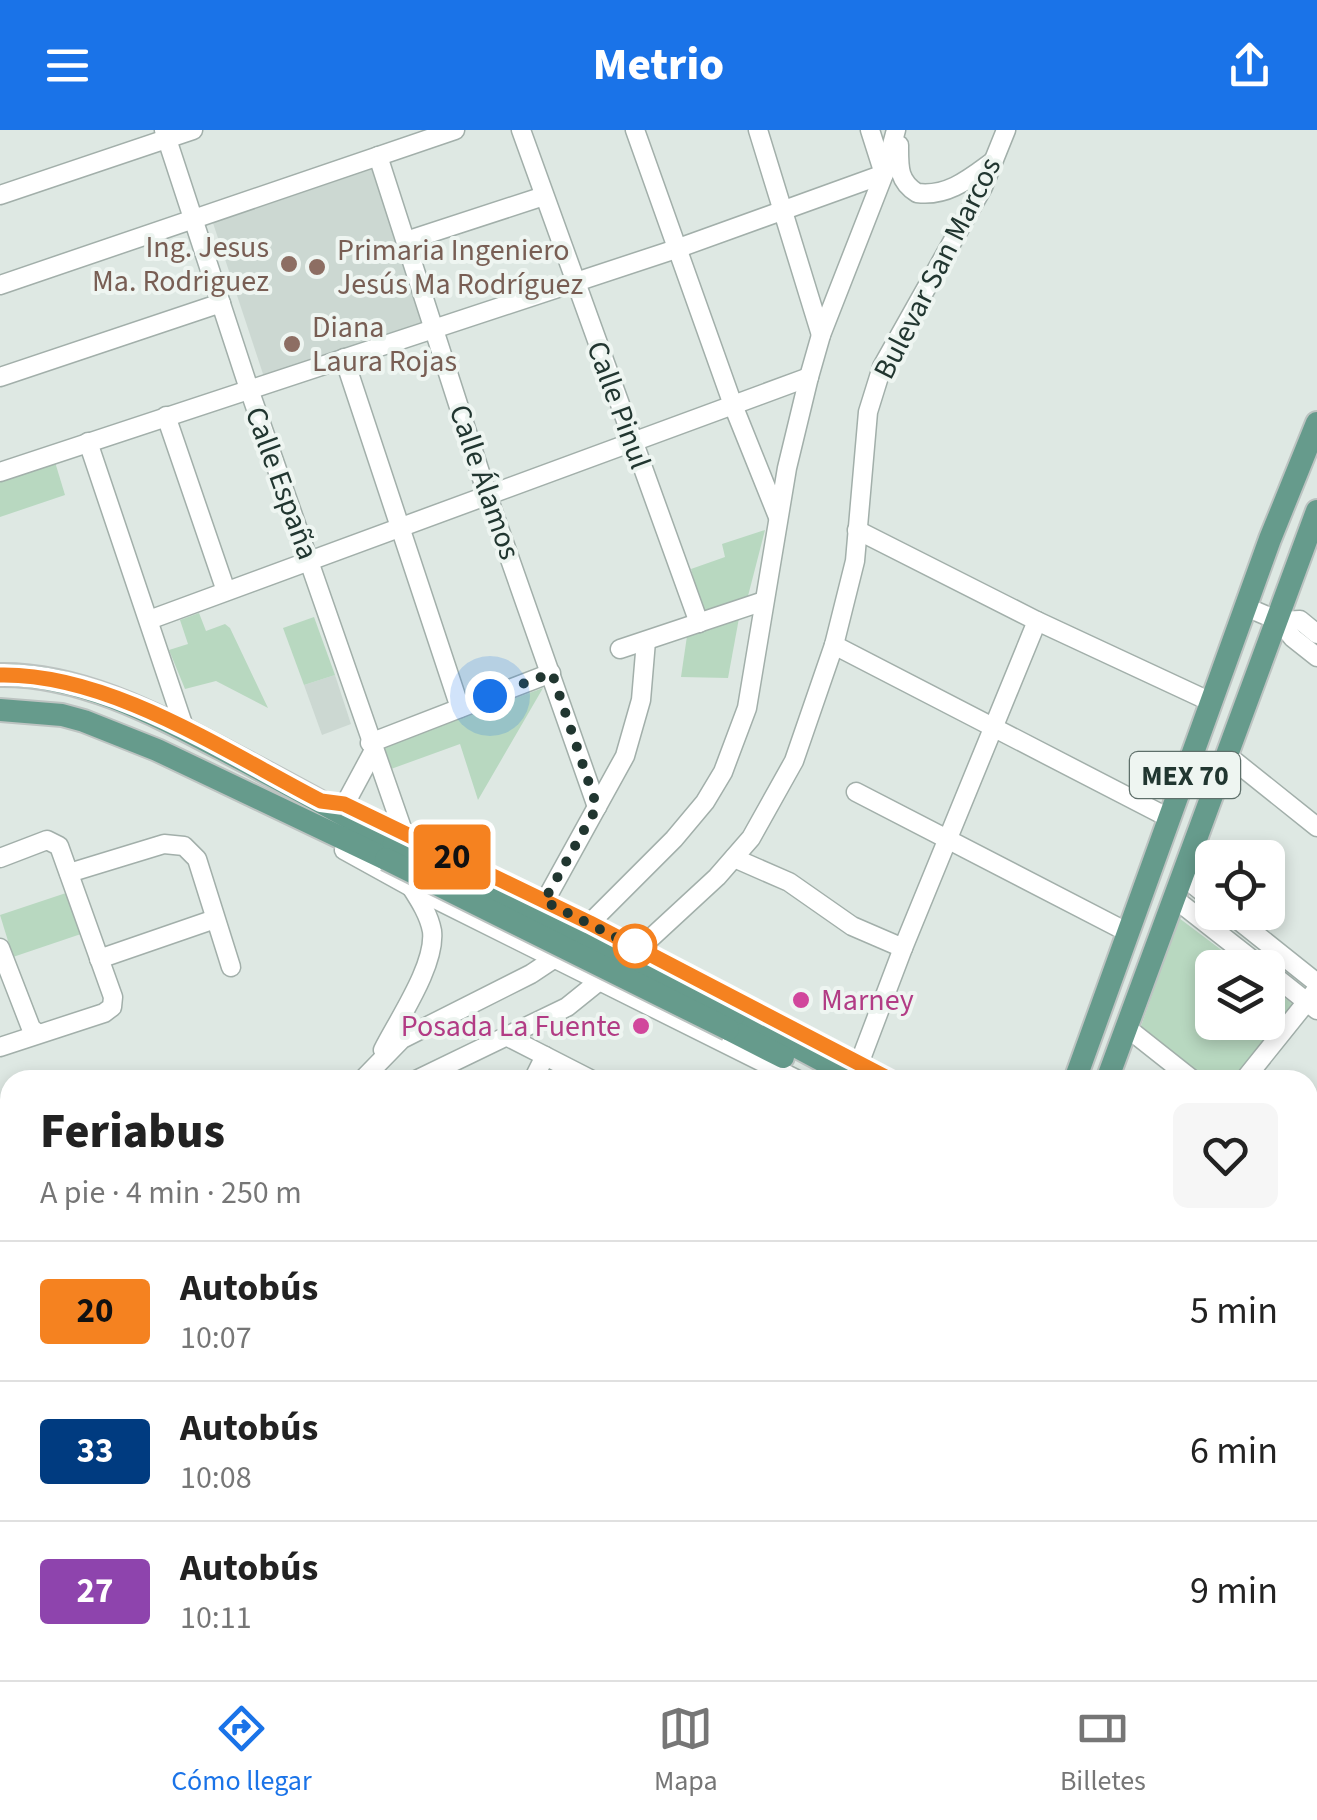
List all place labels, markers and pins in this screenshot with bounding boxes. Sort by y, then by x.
place label: Ing. Jesus Ma. Rodriguez [92,226,269,303]
place label: Primaria Ingeniero Jesús Ma Rodríguez [337,229,583,306]
marker: Ing. Jesus Ma. Rodriguez [278,253,300,275]
marker: Primaria Ingeniero Jesús Ma Rodríguez [306,256,328,278]
place label: Diana Laura Rojas [312,306,457,383]
marker: Diana Laura Rojas [281,333,303,355]
unlabelled marker [614,925,656,967]
place label: Marney [821,979,914,1022]
marker: Marney [790,989,812,1011]
place label: Posada La Fuente [401,1005,621,1048]
marker: Posada La Fuente [630,1015,652,1037]

